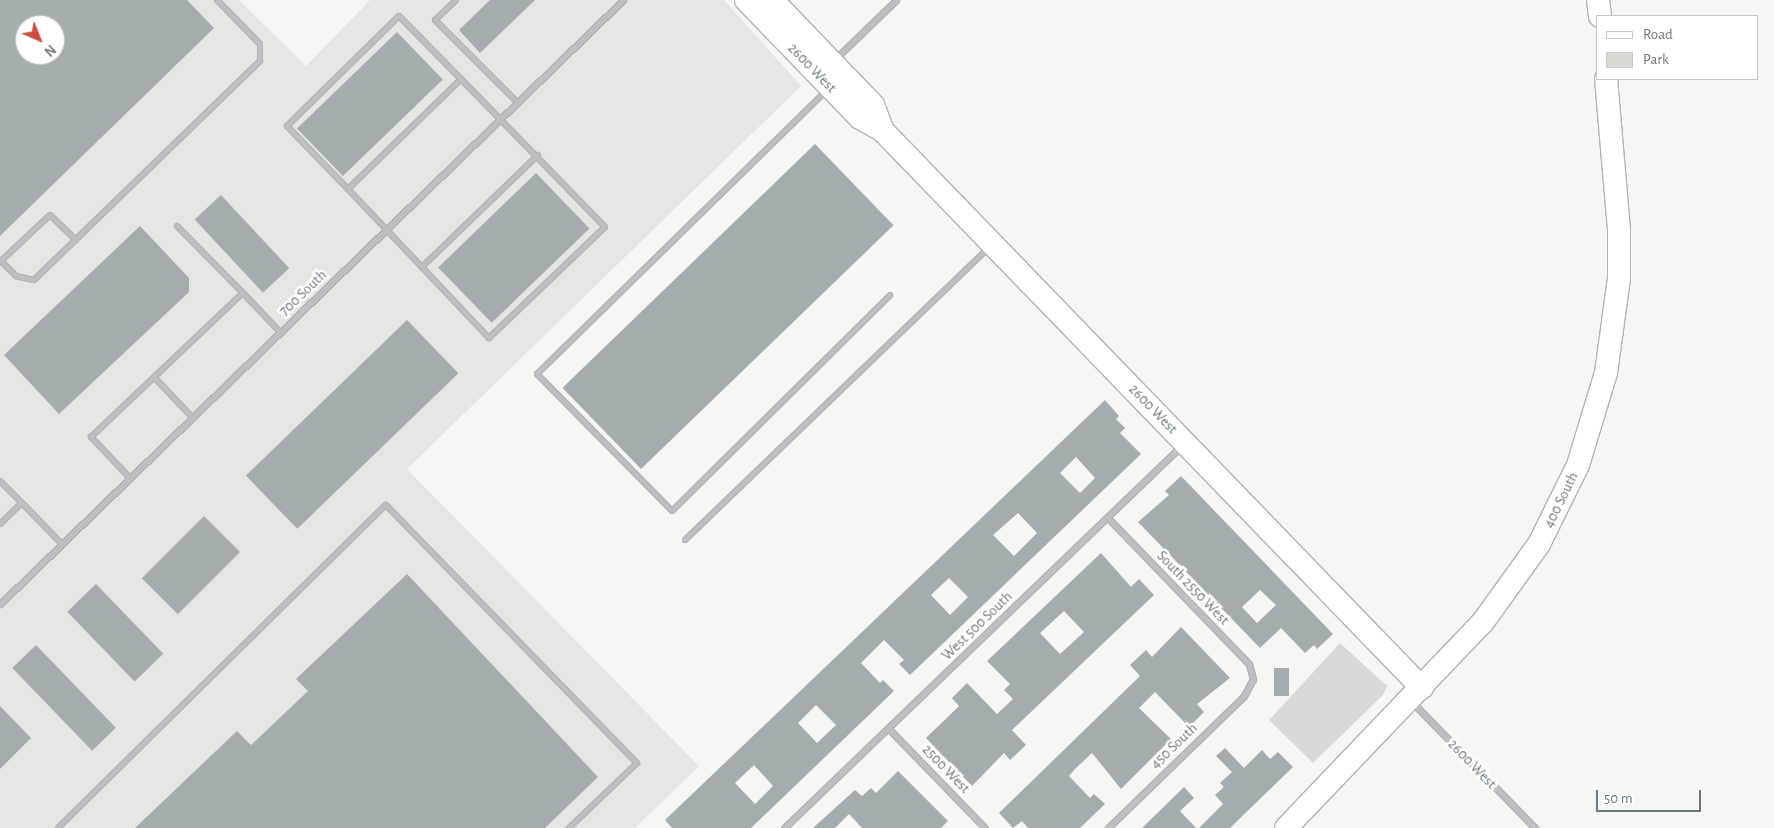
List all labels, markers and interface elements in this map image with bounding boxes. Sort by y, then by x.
north arrow [15,15,65,65]
legend [1596,15,1759,80]
text: Road [1643,27,1673,42]
street label: 2600 West [784,39,840,97]
text: N [41,42,58,58]
text: Park [1643,52,1669,67]
street label: 700 South [276,266,330,320]
street label: 2600 West [1125,380,1181,438]
street label: 400 South [1540,469,1582,531]
street label: South 2550 West [1153,547,1233,629]
street label: West 500 South [938,588,1016,664]
street label: 450 South [1147,719,1201,773]
street label: 2600 West [1444,735,1500,793]
street label: 2500 West [918,741,974,797]
scale bar [1599,780,1704,812]
text: 50 m [1604,791,1633,806]

